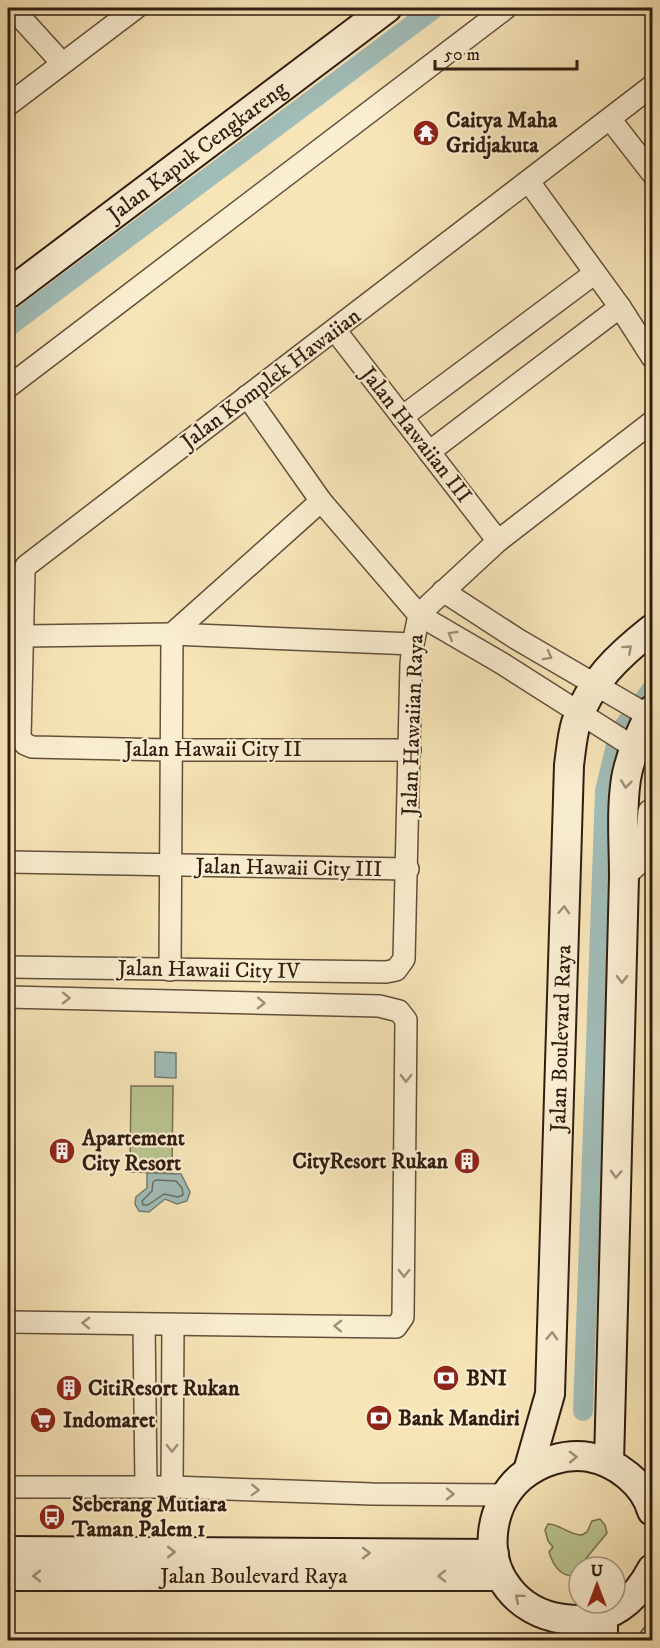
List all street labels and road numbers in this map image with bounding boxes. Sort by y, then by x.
street label: Jalan Kapuk Cengkareng [101,75,292,229]
street label: Jalan Komplek Hawaiian [174,302,367,457]
street label: Jalan Hawaiian III [353,360,477,508]
street label: Jalan Hawaiian Raya [396,633,430,818]
street label: Jalan Hawaii City II [122,736,302,763]
street label: Jalan Hawaii City III [193,853,383,883]
street label: Jalan Boulevard Raya [544,944,577,1134]
street label: Jalan Hawaii City IV [116,955,301,985]
street label: Jalan Boulevard Raya [158,1563,348,1590]

